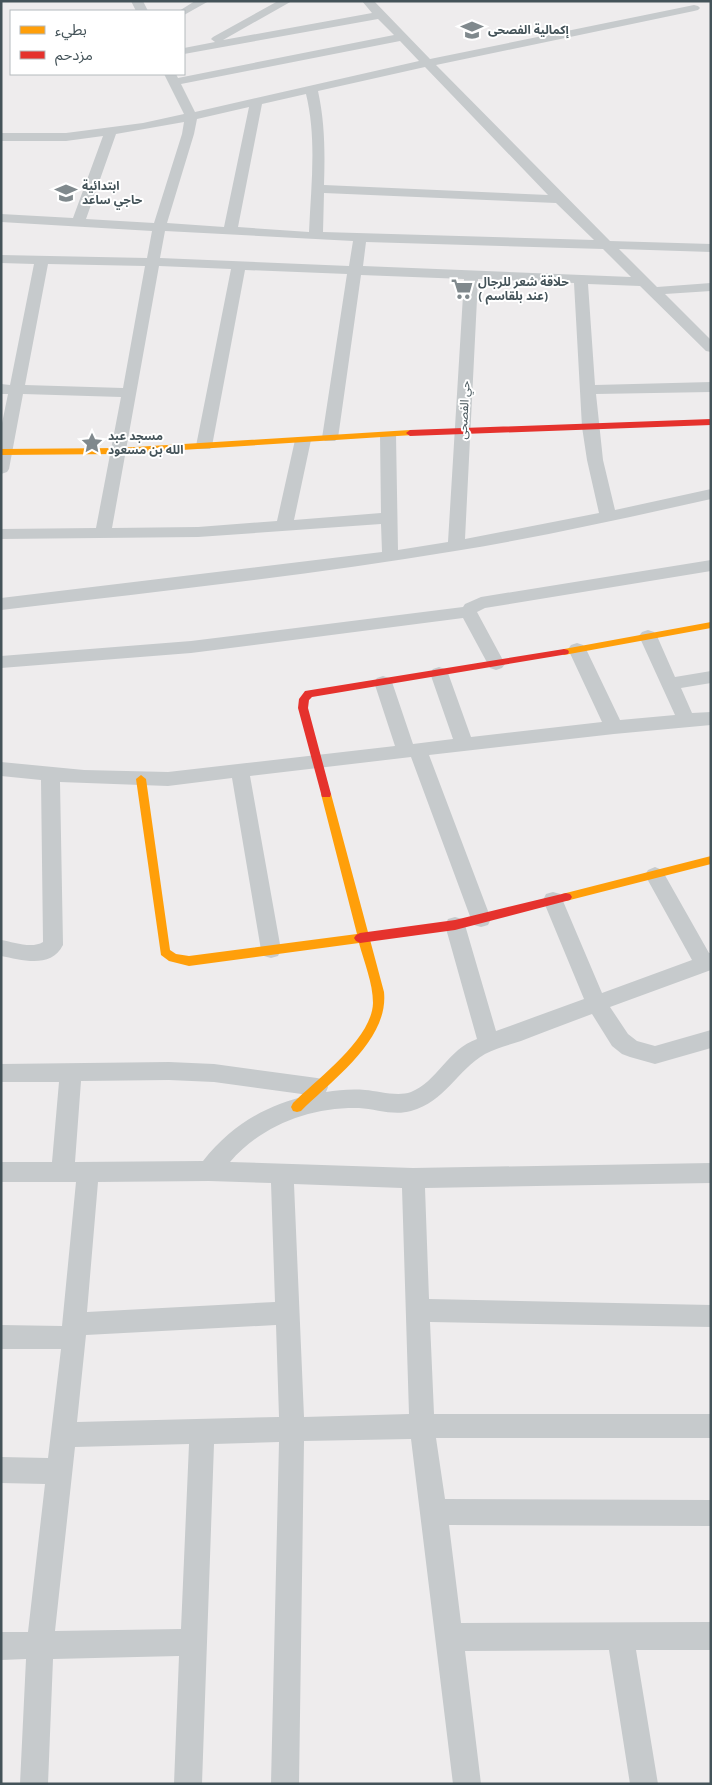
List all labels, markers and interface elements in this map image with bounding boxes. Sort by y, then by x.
legend [10,10,185,75]
school or university icon: إكمالية الفصحى [459,17,485,43]
text: بطيء [55,22,87,41]
place label: إكمالية الفصحى [488,23,569,39]
text: مزدحم [55,47,93,66]
place label: ابتدائية حاجي ساعد [82,179,143,210]
school or university icon: ابتدائية حاجي ساعد [53,180,79,206]
place label: حلاقة شعر للرجال ( عند بلقاسم) [478,275,569,305]
supermarket icon: حلاقة شعر للرجال ( عند بلقاسم) [449,276,475,302]
street label: حي الفصحى [455,380,475,440]
place label: مسجد عبد الله بن مسعود [108,429,183,459]
place icon: مسجد عبد الله بن مسعود [79,430,105,456]

